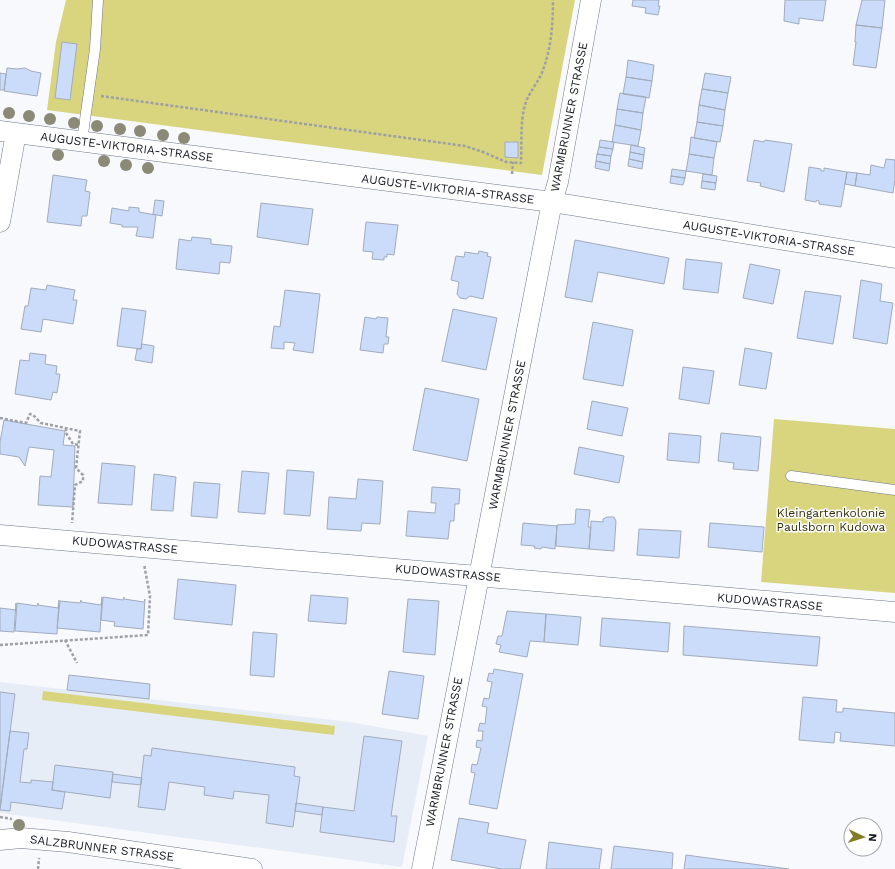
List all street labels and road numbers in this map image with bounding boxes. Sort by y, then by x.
street label: WARMBRUNNER STRASSE [548,41,590,193]
street label: AUGUSTE-VIKTORIA-STRASSE [40,129,215,165]
street label: AUGUSTE-VIKTORIA-STRASSE [361,171,536,207]
street label: AUGUSTE-VIKTORIA-STRASSE [682,217,856,259]
street label: WARMBRUNNER STRASSE [486,359,528,511]
street label: KUDOWASTRASSE [71,533,179,557]
street label: KUDOWASTRASSE [394,561,502,585]
street label: KUDOWASTRASSE [716,590,824,614]
street label: WARMBRUNNER STRASSE [423,676,465,828]
street label: SALZBRUNNER STRASSE [29,832,175,864]

